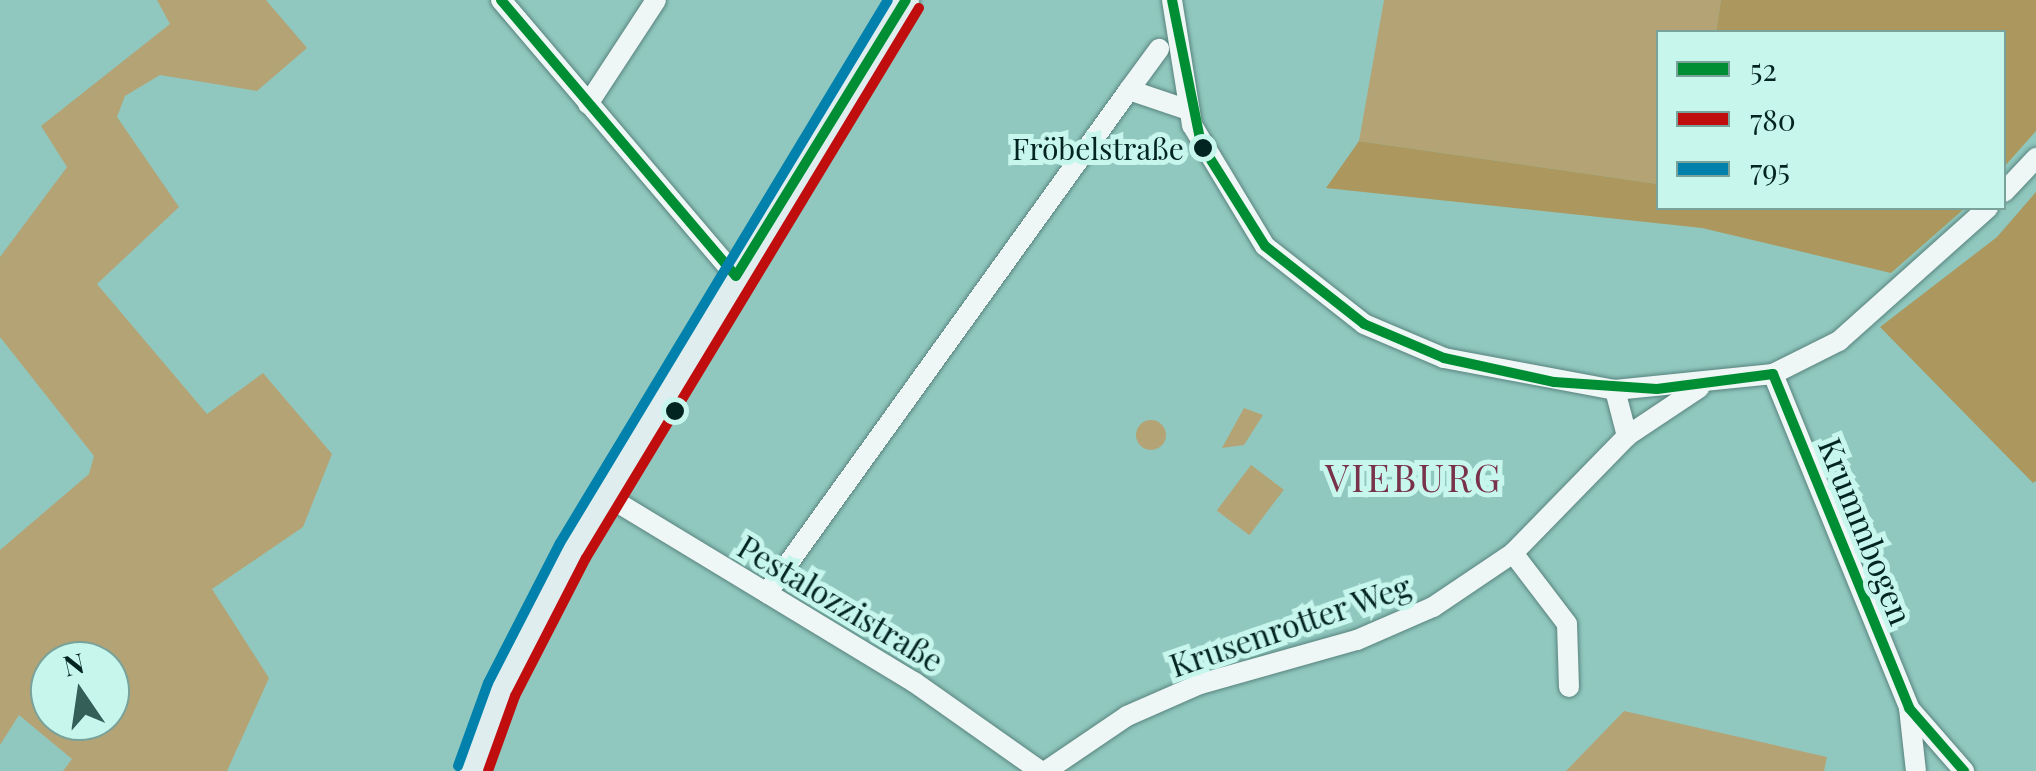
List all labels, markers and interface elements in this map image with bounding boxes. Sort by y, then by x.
legend [1656,30,2006,210]
text: 52 [1750,49,1777,89]
text: 780 [1750,99,1796,139]
place label: Fröbelstraße [1012,130,1184,166]
marker: Fröbelstraße [1193,138,1213,158]
text: 795 [1750,149,1790,189]
unlabelled marker [665,401,685,421]
street label: Krummbogen [1811,432,1921,630]
district label: VIEBURG [1325,454,1503,500]
street label: Pestalozzistraße [731,527,951,679]
street label: Krusenrotter Weg [1164,565,1416,685]
north arrow [30,641,130,741]
text: N [60,643,88,684]

